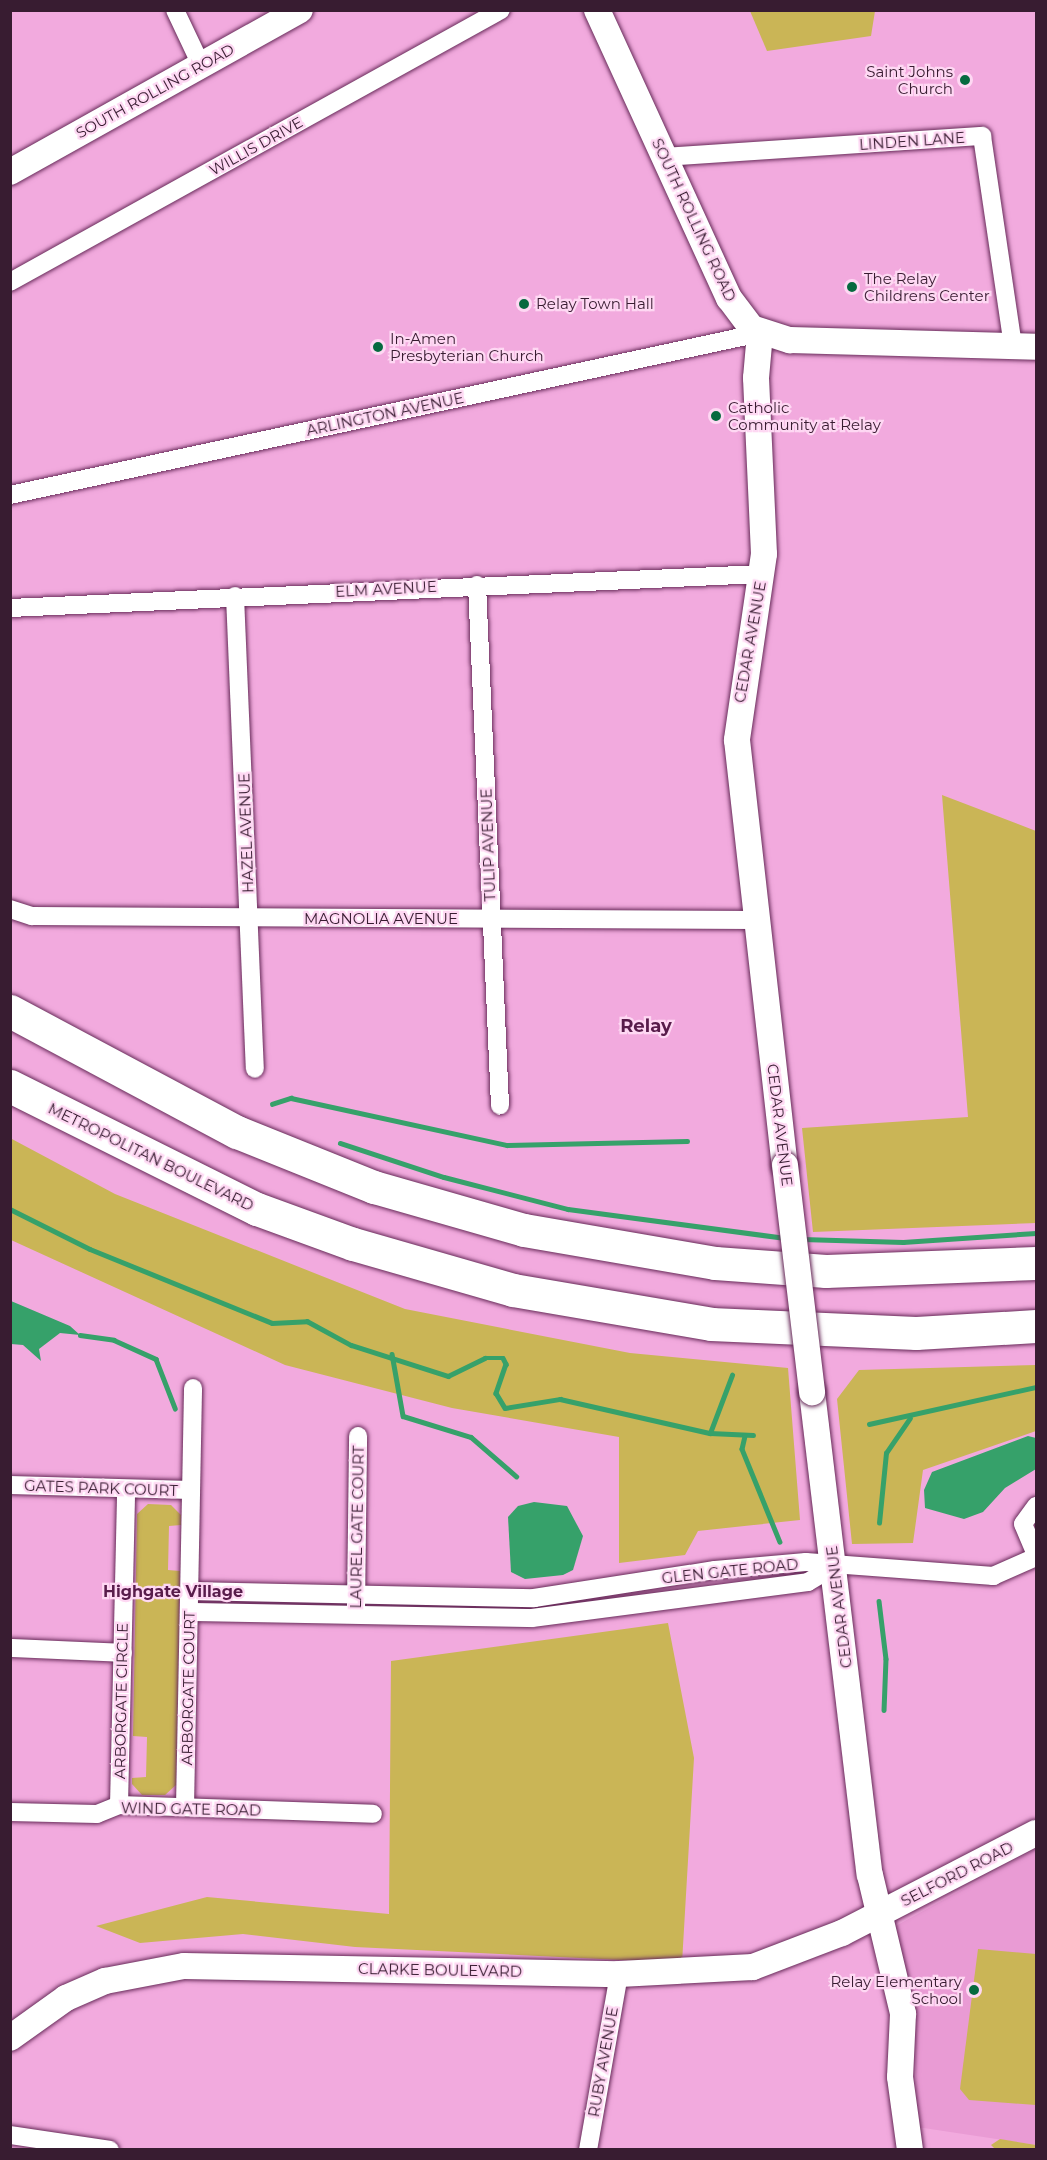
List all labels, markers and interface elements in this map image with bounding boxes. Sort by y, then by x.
street label: SOUTH ROLLING ROAD [73,40,237,142]
place label: Saint Johns Church [866,62,953,97]
marker: Saint Johns Church [958,73,972,87]
street label: WILLIS DRIVE [206,113,306,179]
street label: LINDEN LANE [859,128,965,154]
street label: SOUTH ROLLING ROAD [648,136,740,304]
place label: The Relay Childrens Center [864,269,990,304]
marker: The Relay Childrens Center [845,280,859,294]
place label: Relay Town Hall [536,295,654,313]
marker: Relay Town Hall [517,297,531,311]
place label: In-Amen Presbyterian Church [390,329,544,364]
marker: In-Amen Presbyterian Church [371,340,385,354]
street label: ARLINGTON AVENUE [305,389,465,439]
place label: Catholic Community at Relay [728,398,881,433]
marker: Catholic Community at Relay [709,409,723,423]
street label: ELM AVENUE [335,577,437,601]
street label: CEDAR AVENUE [730,580,770,704]
street label: HAZEL AVENUE [235,773,257,893]
street label: TULIP AVENUE [477,788,499,902]
street label: MAGNOLIA AVENUE [304,910,458,928]
district label: Relay [620,1015,672,1037]
street label: CEDAR AVENUE [764,1063,796,1187]
street label: METROPOLITAN BOULEVARD [45,1099,257,1215]
street label: LAUREL GATE COURT [347,1445,367,1609]
street label: GATES PARK COURT [24,1476,178,1500]
street label: CEDAR AVENUE [823,1545,855,1669]
street label: GLEN GATE ROAD [661,1555,799,1587]
district label: Highgate Village [103,1582,243,1602]
street label: ARBORGATE COURT [178,1611,198,1765]
street label: ARBORGATE CIRCLE [111,1623,131,1779]
street label: WIND GATE ROAD [121,1799,261,1819]
street label: SELFORD ROAD [898,1838,1016,1910]
street label: CLARKE BOULEVARD [358,1960,522,1980]
place label: Relay Elementary School [831,1972,962,2007]
marker: Relay Elementary School [967,1983,981,1997]
street label: RUBY AVENUE [584,2006,622,2118]

